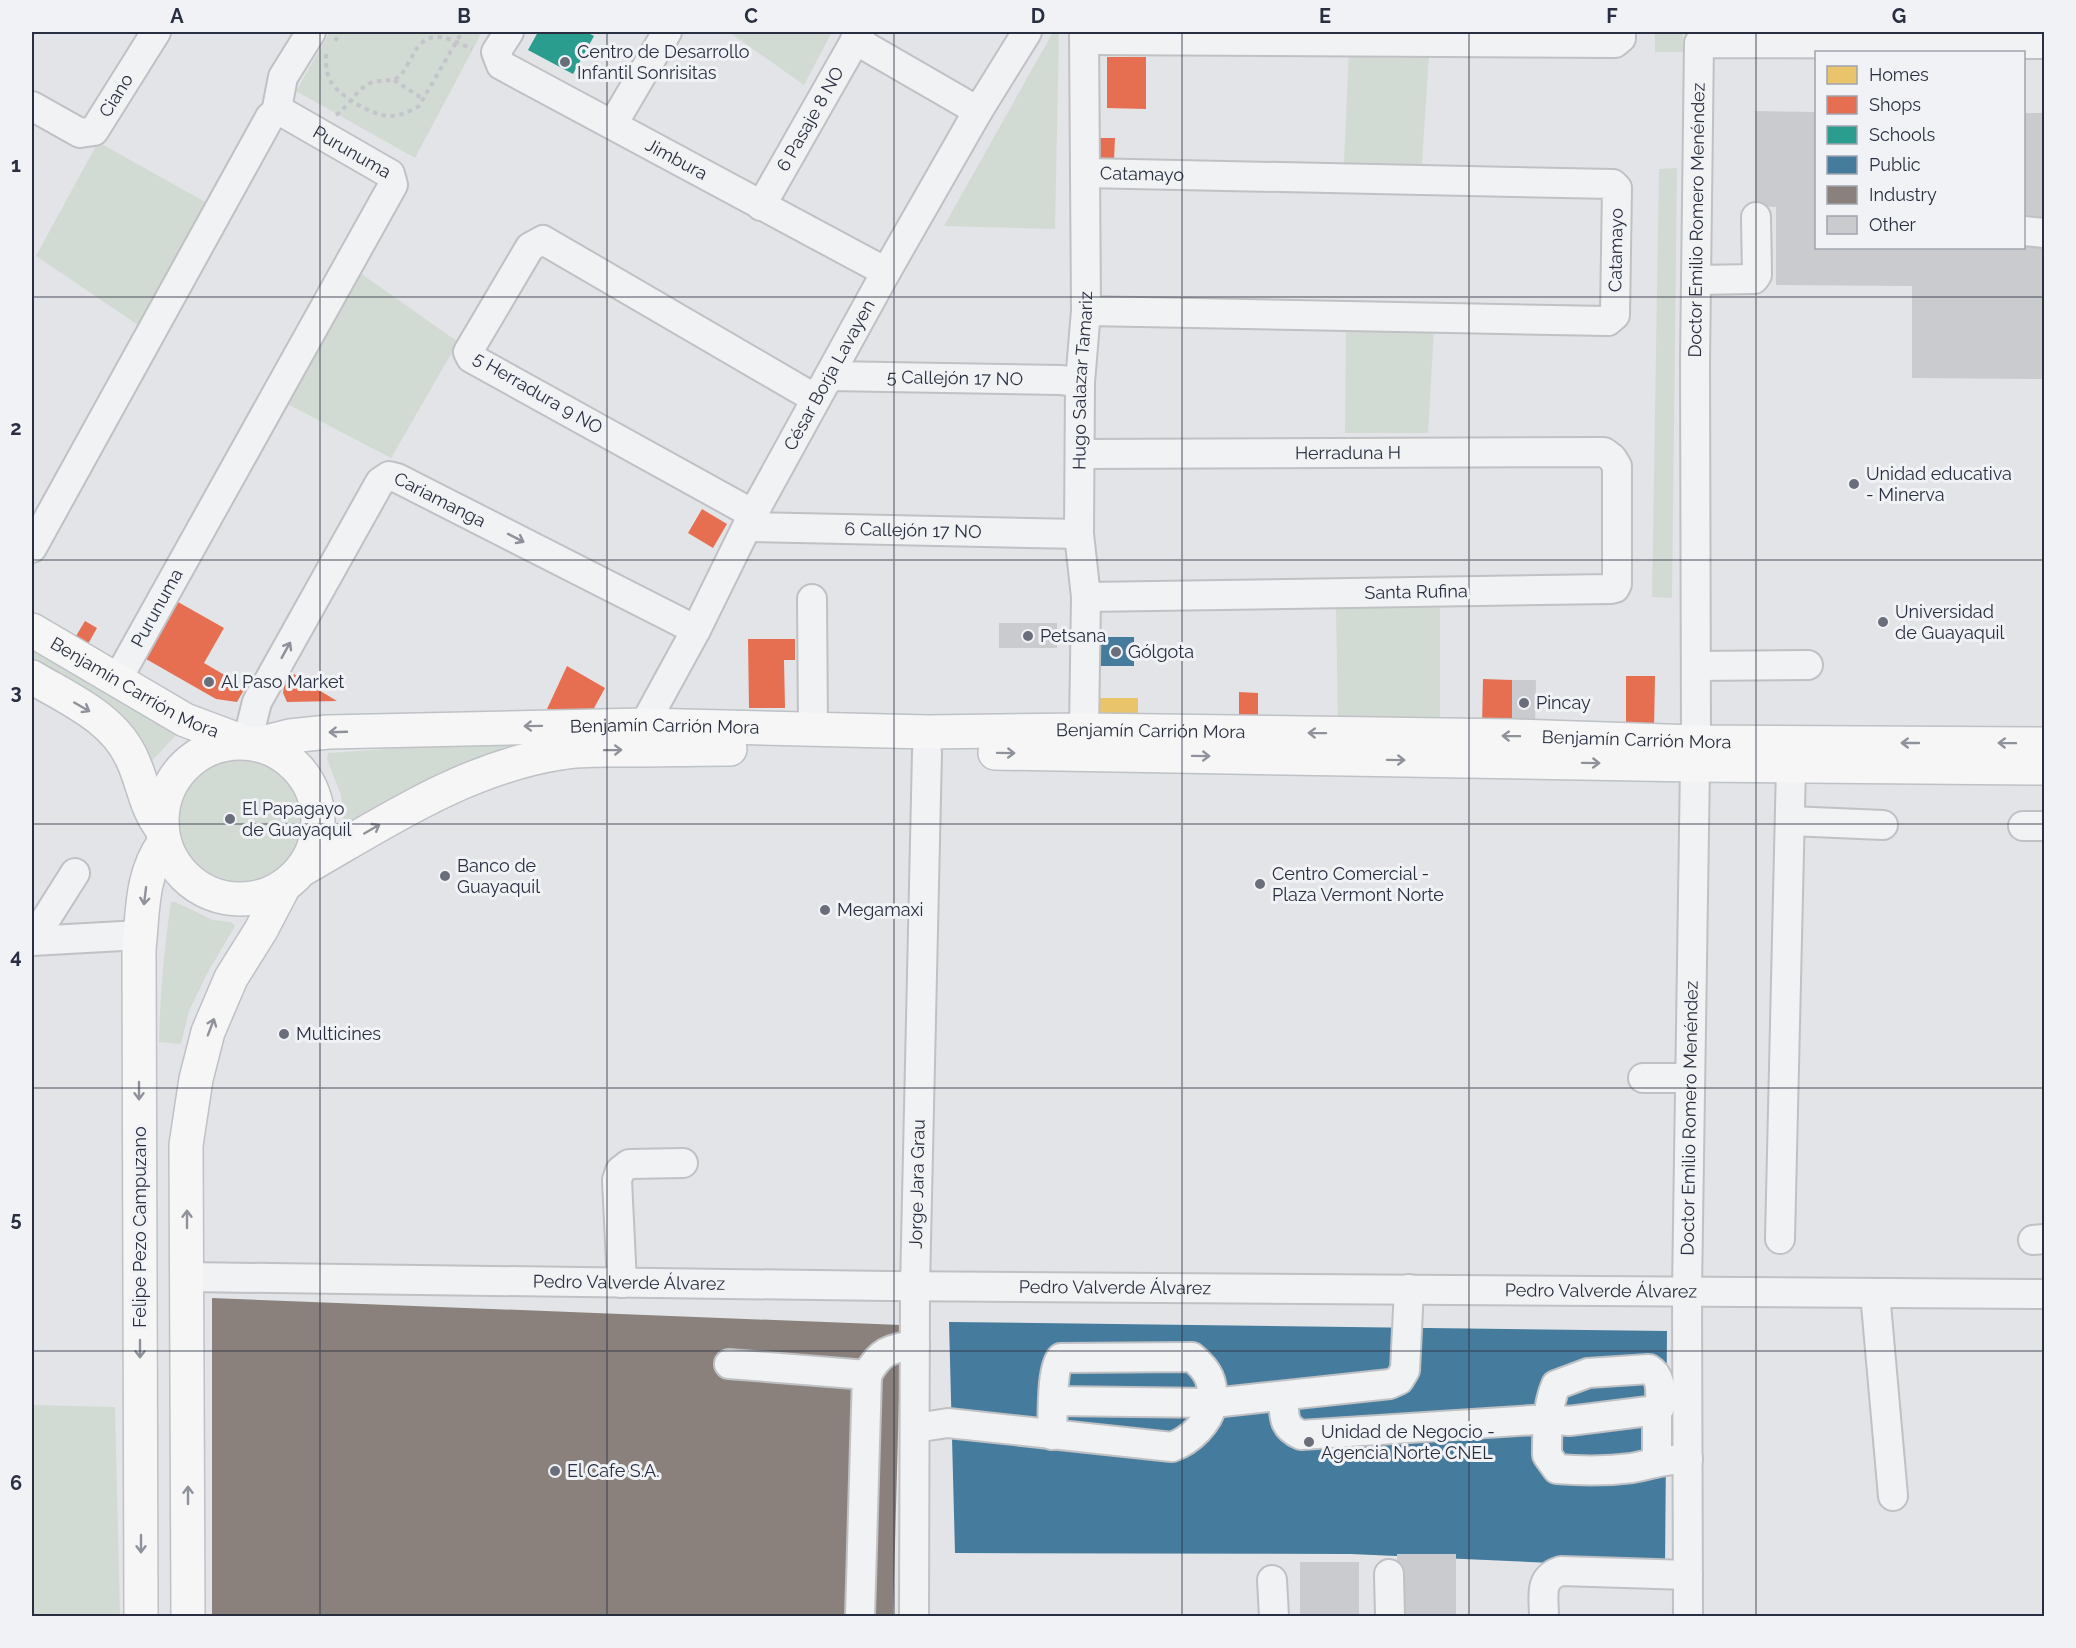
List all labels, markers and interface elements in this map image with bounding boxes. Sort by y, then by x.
text: A [170,4,184,28]
text: B [457,4,471,28]
text: C [744,4,758,28]
text: D [1031,4,1045,28]
text: E [1319,4,1331,28]
text: F [1606,4,1618,28]
text: G [1892,4,1906,28]
place label: Centro de Desarrollo Infantil Sonrisitas [577,41,750,83]
legend [1815,51,2025,249]
marker: Centro de Desarrollo Infantil Sonrisitas [558,55,572,69]
street label: 6 Pasaje 8 NO [772,63,848,175]
text: Homes [1869,64,1929,85]
street label: Ciano [94,69,137,121]
street label: Doctor Emilio Romero Menéndez [1684,82,1709,358]
text: Shops [1869,94,1921,115]
street label: Purunuma [310,121,395,182]
text: Schools [1869,124,1936,145]
street label: Jimbura [642,134,711,184]
text: 1 [11,153,21,177]
text: Public [1869,154,1921,175]
street label: Catamayo [1100,162,1185,185]
text: Industry [1869,184,1937,205]
street label: Catamayo [1604,207,1627,292]
text: Other [1869,214,1917,235]
street label: Hugo Salazar Tamariz [1068,291,1096,470]
street label: César Borja Lavayen [779,296,879,454]
street label: 5 Herradura 9 NO [470,347,607,438]
street label: 5 Callejón 17 NO [887,366,1023,389]
text: 2 [10,416,22,440]
street label: Herraduna H [1295,442,1401,463]
place label: Unidad educativa - Minerva [1866,463,2012,505]
street label: Cariamanga [391,467,489,531]
marker: Unidad educativa - Minerva [1847,477,1861,491]
street label: 6 Callejón 17 NO [844,518,982,542]
one-way arrow [507,533,525,545]
street label: Purunuma [126,565,187,651]
street label: Santa Rufina [1364,580,1468,603]
place label: Universidad de Guayaquil [1895,601,2004,643]
marker: Universidad de Guayaquil [1876,615,1890,629]
place label: Petsana [1040,625,1106,646]
marker: Petsana [1021,629,1035,643]
street label: Benjamín Carrión Mora [47,632,222,742]
place label: Gólgota [1128,641,1194,662]
one-way arrow [280,642,292,659]
marker: Gólgota [1109,645,1123,659]
place label: Al Paso Market [221,671,344,692]
marker: Al Paso Market [202,675,216,689]
text: 3 [10,680,22,704]
place label: Pincay [1536,692,1591,713]
marker: Pincay [1517,696,1531,710]
one-way arrow [73,701,90,713]
street label: Benjamín Carrión Mora [570,714,760,738]
street label: Benjamín Carrión Mora [1056,719,1246,742]
one-way arrow [524,720,544,732]
one-way arrow [329,726,349,737]
street label: Benjamín Carrión Mora [1541,726,1731,752]
one-way arrow [1307,727,1327,739]
one-way arrow [1502,730,1522,742]
one-way arrow [1901,737,1921,749]
one-way arrow [1997,737,2017,749]
one-way arrow [603,744,623,756]
one-way arrow [996,747,1016,759]
one-way arrow [1191,751,1211,762]
one-way arrow [1386,754,1406,766]
one-way arrow [1581,757,1601,769]
place label: El Papagayo de Guayaquil [242,798,351,840]
marker: El Papagayo de Guayaquil [223,812,237,826]
one-way arrow [363,823,380,835]
place label: Banco de Guayaquil [457,855,540,897]
place label: Centro Comercial - Plaza Vermont Norte [1272,863,1444,905]
marker: Banco de Guayaquil [438,869,452,883]
marker: Centro Comercial - Plaza Vermont Norte [1253,877,1267,891]
one-way arrow [139,886,150,906]
place label: Megamaxi [837,899,923,920]
marker: Megamaxi [818,903,832,917]
text: 4 [10,944,22,968]
street label: Doctor Emilio Romero Menéndez [1677,980,1702,1256]
one-way arrow [206,1018,217,1036]
place label: Multicines [296,1023,381,1044]
marker: Multicines [277,1027,291,1041]
one-way arrow [133,1081,145,1101]
street label: Jorge Jara Grau [905,1119,929,1249]
street label: Felipe Pezo Campuzano [129,1126,150,1328]
text: 5 [10,1207,22,1231]
one-way arrow [181,1209,193,1229]
street label: Pedro Valverde Álvarez [533,1270,725,1294]
street label: Pedro Valverde Álvarez [1019,1276,1211,1298]
street label: Pedro Valverde Álvarez [1505,1279,1697,1302]
one-way arrow [134,1339,146,1359]
place label: Unidad de Negocio - Agencia Norte CNEL [1321,1421,1495,1463]
marker: Unidad de Negocio - Agencia Norte CNEL [1302,1435,1316,1449]
place label: El Cafe S.A. [567,1460,660,1481]
marker: El Cafe S.A. [548,1464,562,1478]
text: 6 [10,1471,22,1495]
one-way arrow [182,1486,194,1506]
one-way arrow [135,1534,147,1554]

